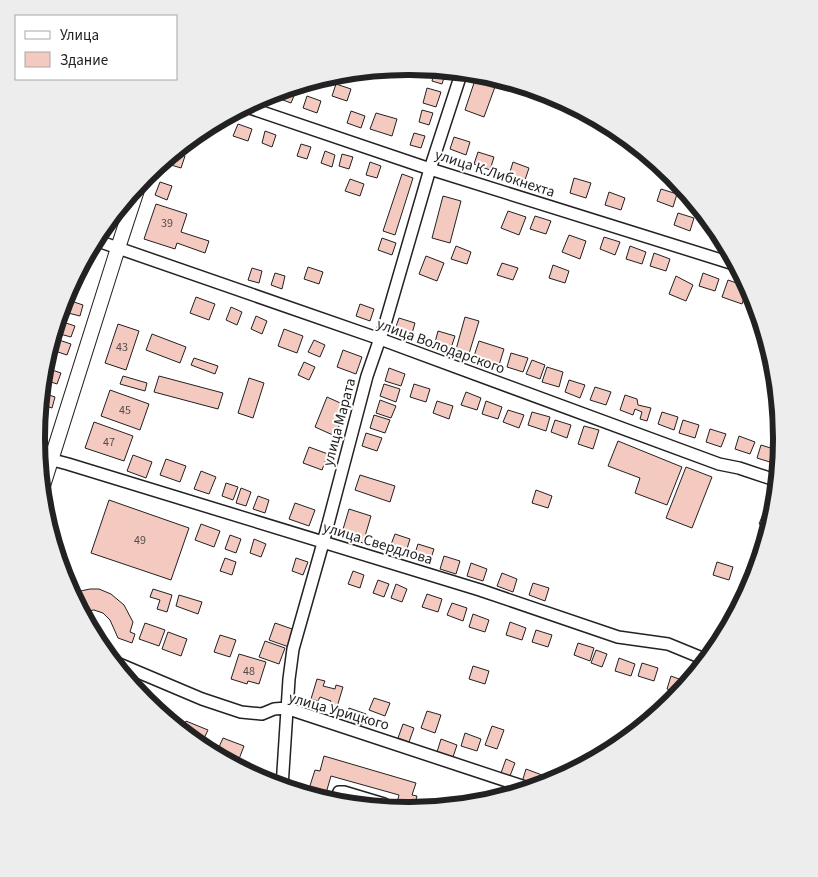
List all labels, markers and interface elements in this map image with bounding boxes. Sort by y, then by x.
legend [15,15,178,80]
text: Улица [60,25,99,46]
text: Здание [60,50,108,71]
street label: улица К.Либкнехта [432,144,558,203]
house number: 39 [161,215,173,232]
street label: улица Володарского [374,314,508,379]
house number: 43 [116,339,128,356]
street label: улица Марата [318,376,361,469]
house number: 45 [119,402,131,419]
house number: 47 [103,434,115,451]
street label: улица Свердлова [320,517,435,570]
house number: 49 [134,532,146,549]
house number: 48 [243,663,255,680]
street label: улица Урицкого [286,687,392,736]

